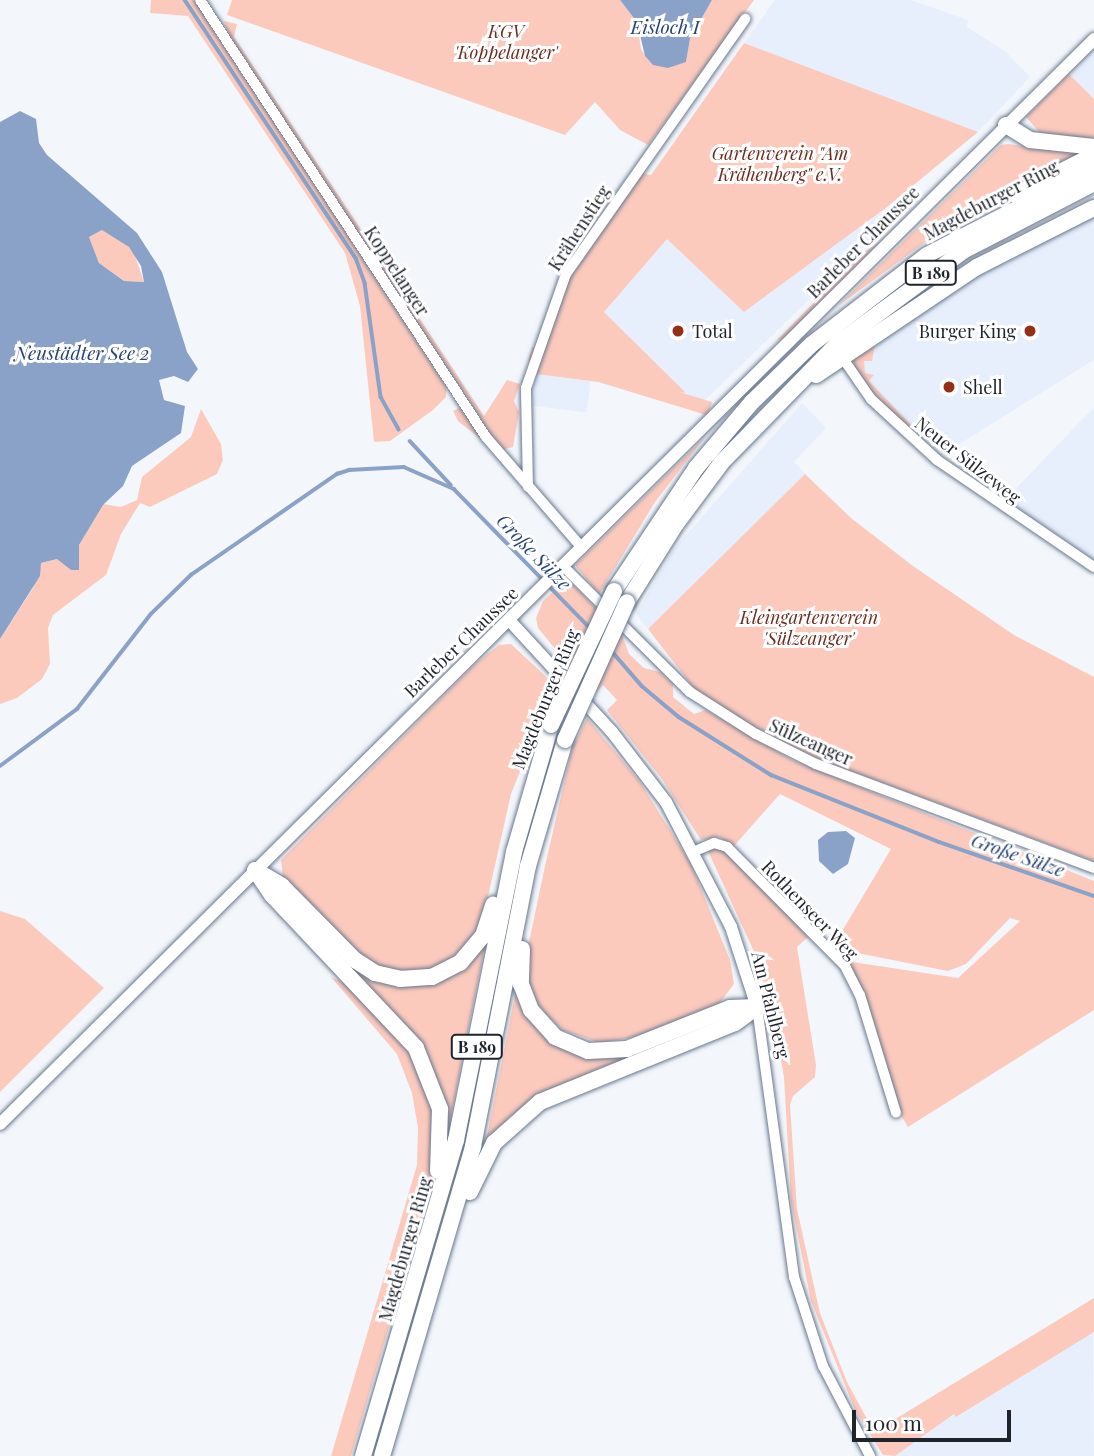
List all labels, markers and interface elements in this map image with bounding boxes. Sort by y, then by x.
water label: Eisloch I [631,16,699,38]
park label: KGV 'Koppelanger' [454,21,558,64]
park label: Gartenverein "Am Krähenberg" e.V. [712,143,848,186]
street label: Magdeburger Ring [920,155,1062,245]
street label: Krähenstieg [543,181,615,275]
street label: Barleber Chaussee [802,181,924,303]
street label: Koppelanger [360,222,434,320]
road number: B 189 [905,260,957,286]
place label: Total [692,320,733,342]
place label: Burger King [918,320,1016,342]
marker: Total [670,323,686,339]
marker: Burger King [1022,323,1038,339]
water label: Neustädter See 2 [15,342,149,364]
place label: Shell [963,376,1003,398]
marker: Shell [941,379,957,395]
street label: Neuer Sülzeweg [911,412,1025,508]
water label: Große Sülze [492,509,576,595]
street label: Barleber Chaussee [399,582,523,702]
park label: Kleingartenverein 'Sülzeanger' [740,607,878,650]
street label: Magdeburger Ring [507,625,583,773]
street label: Sülzeanger [766,714,856,770]
water label: Große Sülze [968,828,1068,882]
street label: Rothenseer Weg [757,855,863,965]
street label: Am Pfahlberg [747,949,795,1061]
road number: B 189 [451,1035,503,1060]
street label: Magdeburger Ring [374,1174,436,1324]
scale bar [856,1396,1015,1440]
text: 100 m [865,1408,922,1436]

